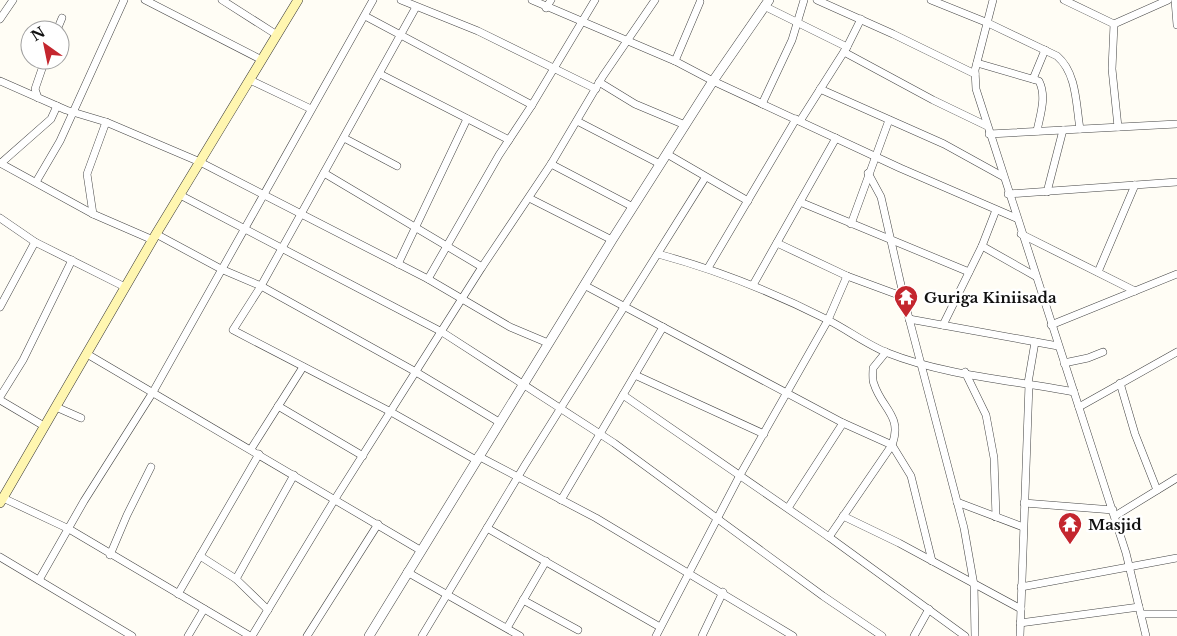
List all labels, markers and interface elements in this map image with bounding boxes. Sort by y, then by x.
north arrow [20,20,70,70]
text: N [27,23,48,45]
temple icon: Guriga Kiniisada [893,284,919,318]
place label: Guriga Kiniisada [924,288,1057,307]
temple icon: Masjid [1057,511,1083,545]
place label: Masjid [1088,515,1142,534]

